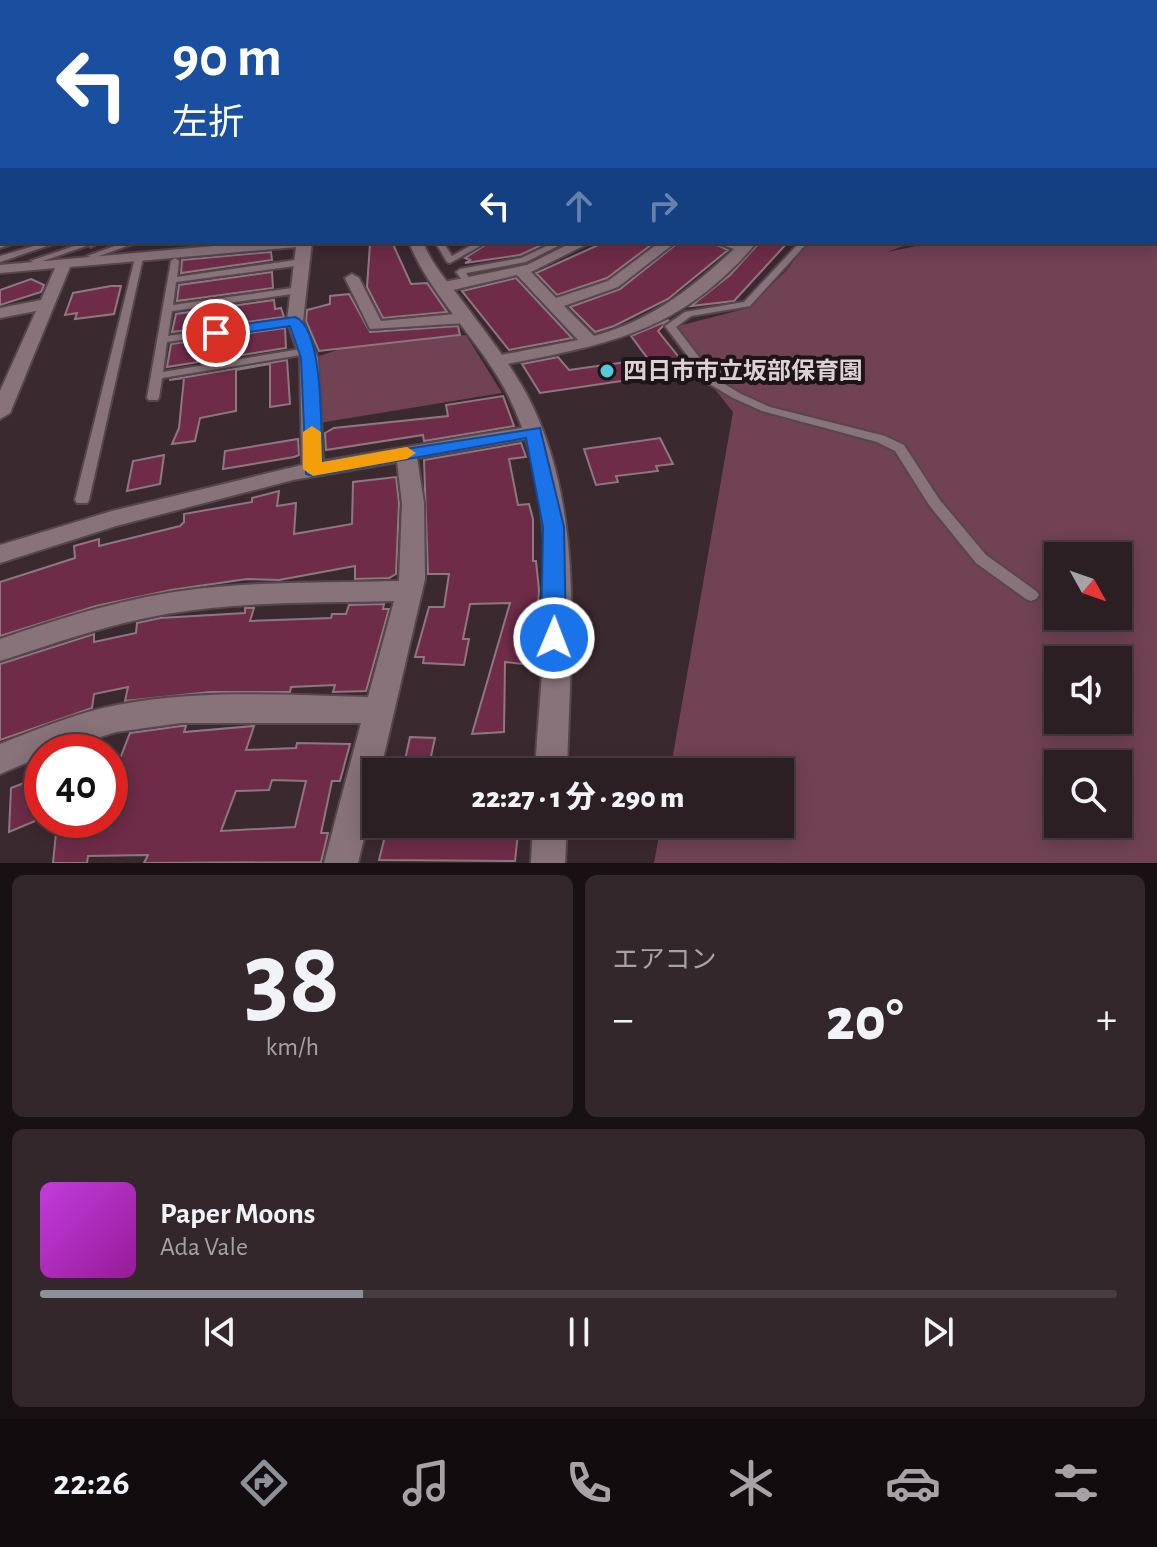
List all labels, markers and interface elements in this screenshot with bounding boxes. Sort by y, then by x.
text: 90 m [172,30,282,86]
icon: left [40,32,144,136]
text: 左折 [172,105,244,141]
icon: left [473,184,517,228]
icon: ahead [557,184,601,228]
icon: right [641,184,685,228]
pin [182,299,250,367]
icon: arrive [194,311,238,355]
place label: 四日市市立坂部保育園 [623,358,863,384]
marker: 四日市市立坂部保育園 [598,362,616,380]
north arrow [1044,542,1132,630]
map controls [1044,542,1132,838]
position arrow [512,596,596,680]
button: sound [1044,646,1132,734]
speed limit sign: 40 [24,734,128,838]
button: search [1044,750,1132,838]
text: 22:27 · 1 分 · 290 m [472,783,684,813]
text: 38 [244,928,340,1032]
text: エアコン [613,947,717,973]
text: 20° [826,991,903,1051]
text: − [613,998,634,1042]
text: + [1096,998,1117,1042]
text: km/h [265,1034,319,1060]
text: Paper Moons [160,1199,315,1229]
text: Ada Vale [160,1234,248,1260]
icon: previous [198,1310,242,1354]
icon: pause [557,1310,601,1354]
icon: next [916,1310,960,1354]
icon: directions [236,1455,292,1511]
icon: music [398,1455,454,1511]
icon: phone [561,1455,617,1511]
icon: climate [723,1455,779,1511]
icon: car [885,1455,941,1511]
icon: filters [1048,1455,1104,1511]
text: 22:26 [53,1465,130,1501]

